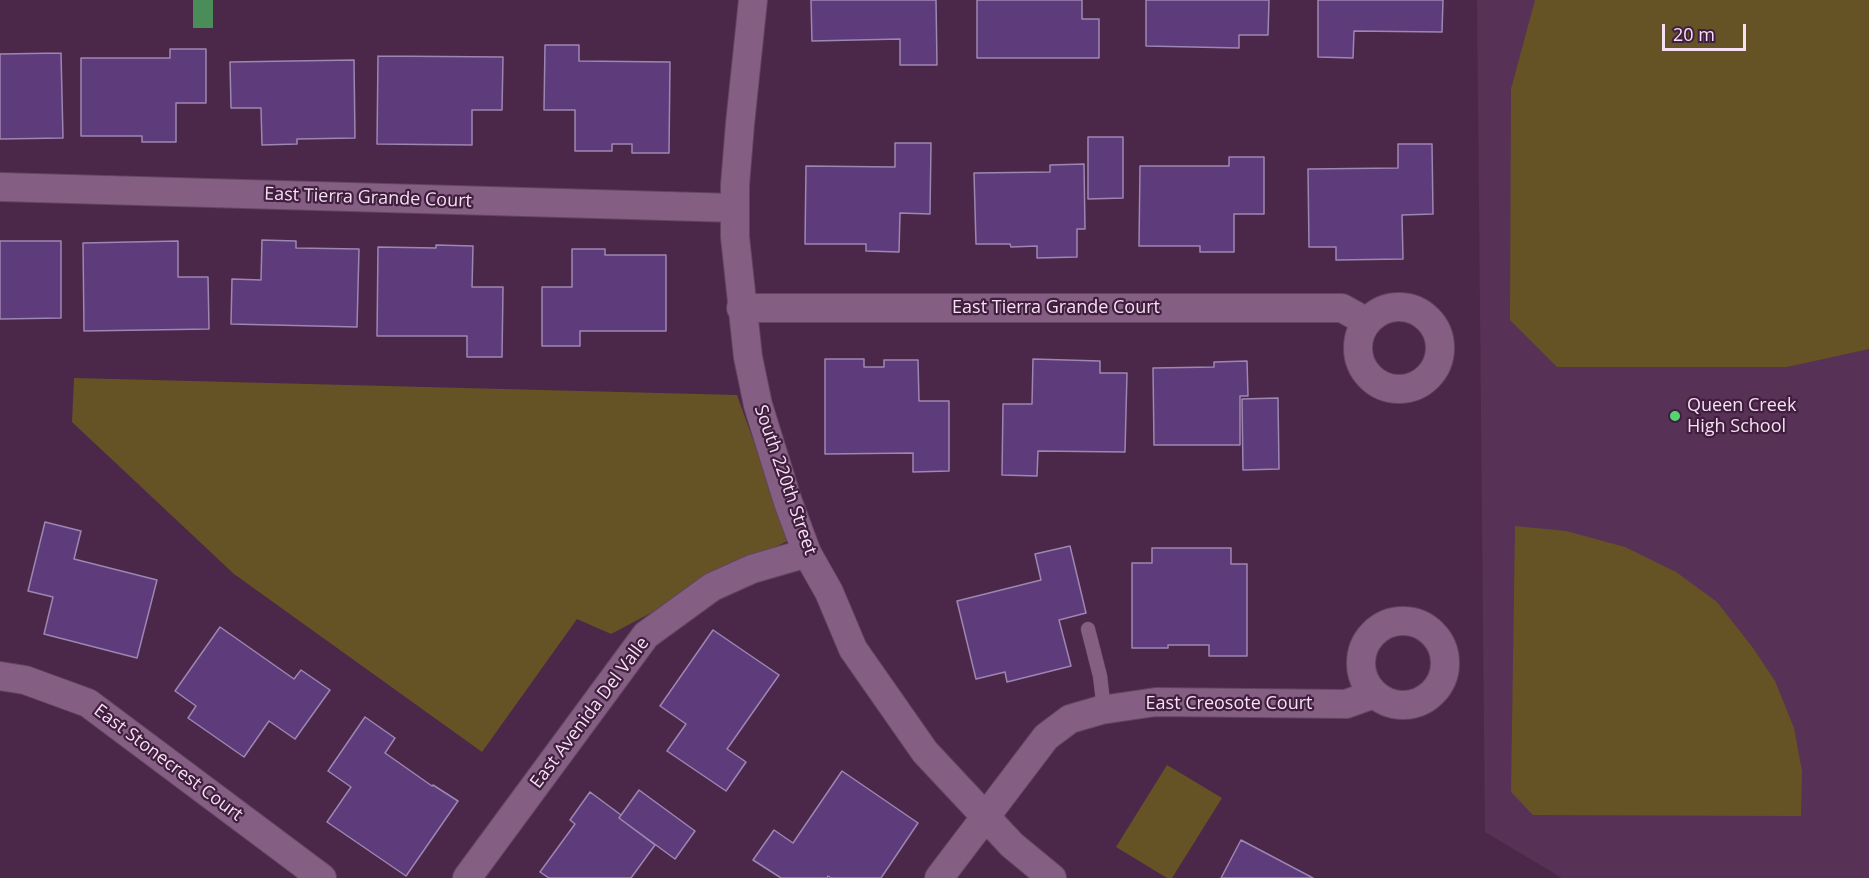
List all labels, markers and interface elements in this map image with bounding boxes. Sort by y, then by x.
scale bar [1665,12,1749,50]
text: 20 m [1673,22,1715,46]
street label: East Tierra Grande Court [264,184,472,212]
street label: East Tierra Grande Court [952,297,1160,319]
place label: Queen Creek High School [1687,395,1796,438]
street label: South 220th Street [749,402,821,558]
marker: Queen Creek High School [1668,409,1682,423]
street label: East Avenida Del Valle [526,633,654,793]
street label: East Creosote Court [1146,693,1312,715]
street label: East Stonecrest Court [89,700,247,826]

